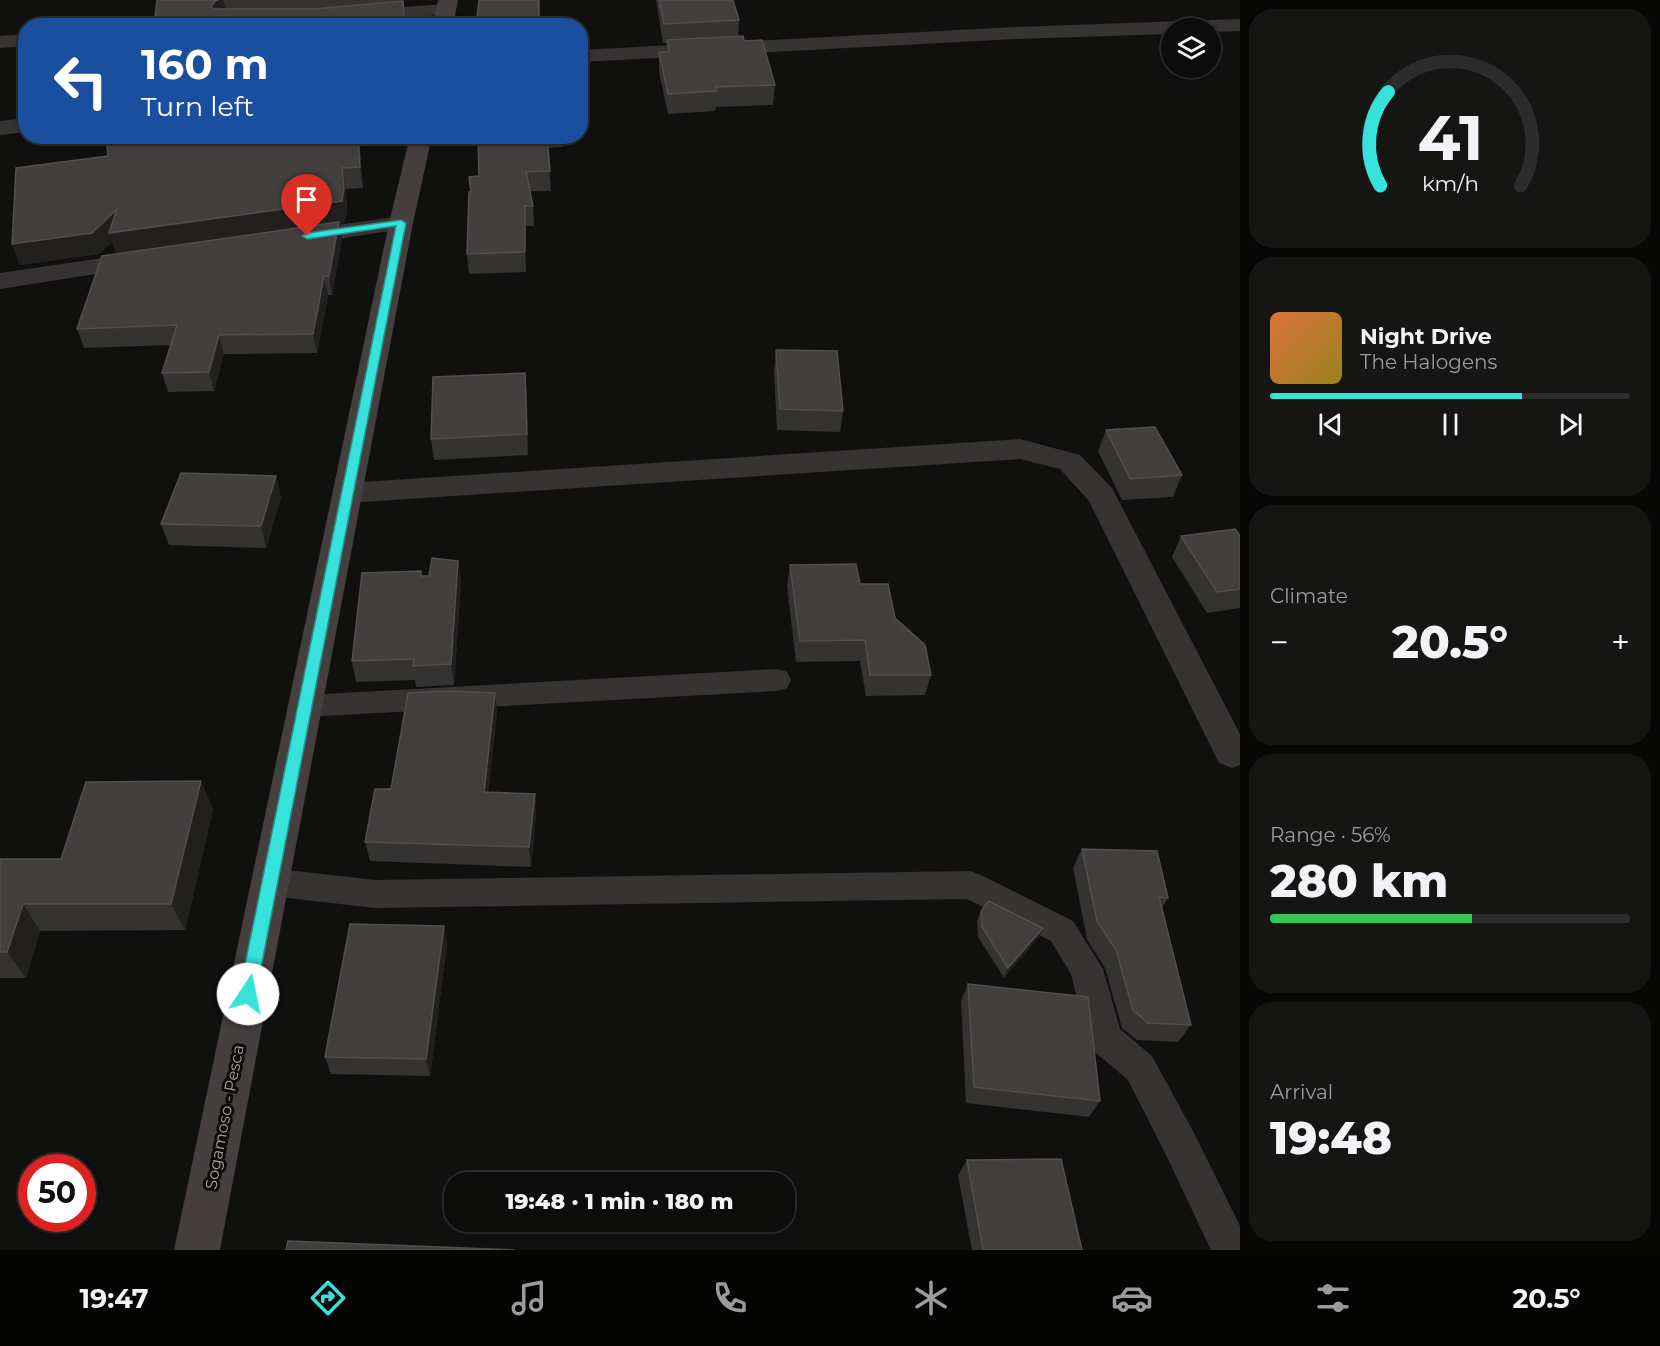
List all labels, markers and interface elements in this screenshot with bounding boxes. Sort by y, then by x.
map controls [1161,18,1221,78]
button: layers [1161,18,1221,78]
text: 160 m [141,38,269,90]
icon: left [42,42,120,120]
text: Turn left [141,90,254,123]
text: 41 [1417,100,1483,176]
text: km/h [1421,170,1479,196]
pin [281,174,332,236]
icon: arrive [290,183,323,216]
text: Night Drive [1360,323,1492,350]
text: The Halogens [1360,350,1497,374]
icon: previous [1314,408,1347,441]
icon: pause [1434,408,1467,441]
icon: next [1554,408,1587,441]
text: Climate [1270,584,1348,608]
text: 20.5° [1392,614,1508,669]
text: − [1270,622,1289,662]
text: + [1611,622,1630,662]
text: Range · 56% [1270,823,1391,847]
text: 280 km [1270,853,1448,908]
position arrow [216,962,280,1026]
street label: Sogamoso - Pesca [201,1043,248,1191]
text: Arrival [1270,1080,1333,1104]
text: 19:48 [1270,1110,1392,1165]
speed limit sign: 50 [18,1154,96,1232]
text: 19:48 · 1 min · 180 m [505,1188,734,1215]
icon: directions [307,1277,349,1319]
icon: music [508,1277,550,1319]
icon: phone [709,1277,751,1319]
icon: climate [910,1277,952,1319]
icon: car [1111,1277,1153,1319]
icon: filters [1312,1277,1354,1319]
text: 19:47 [79,1282,149,1315]
text: 20.5° [1512,1282,1581,1315]

